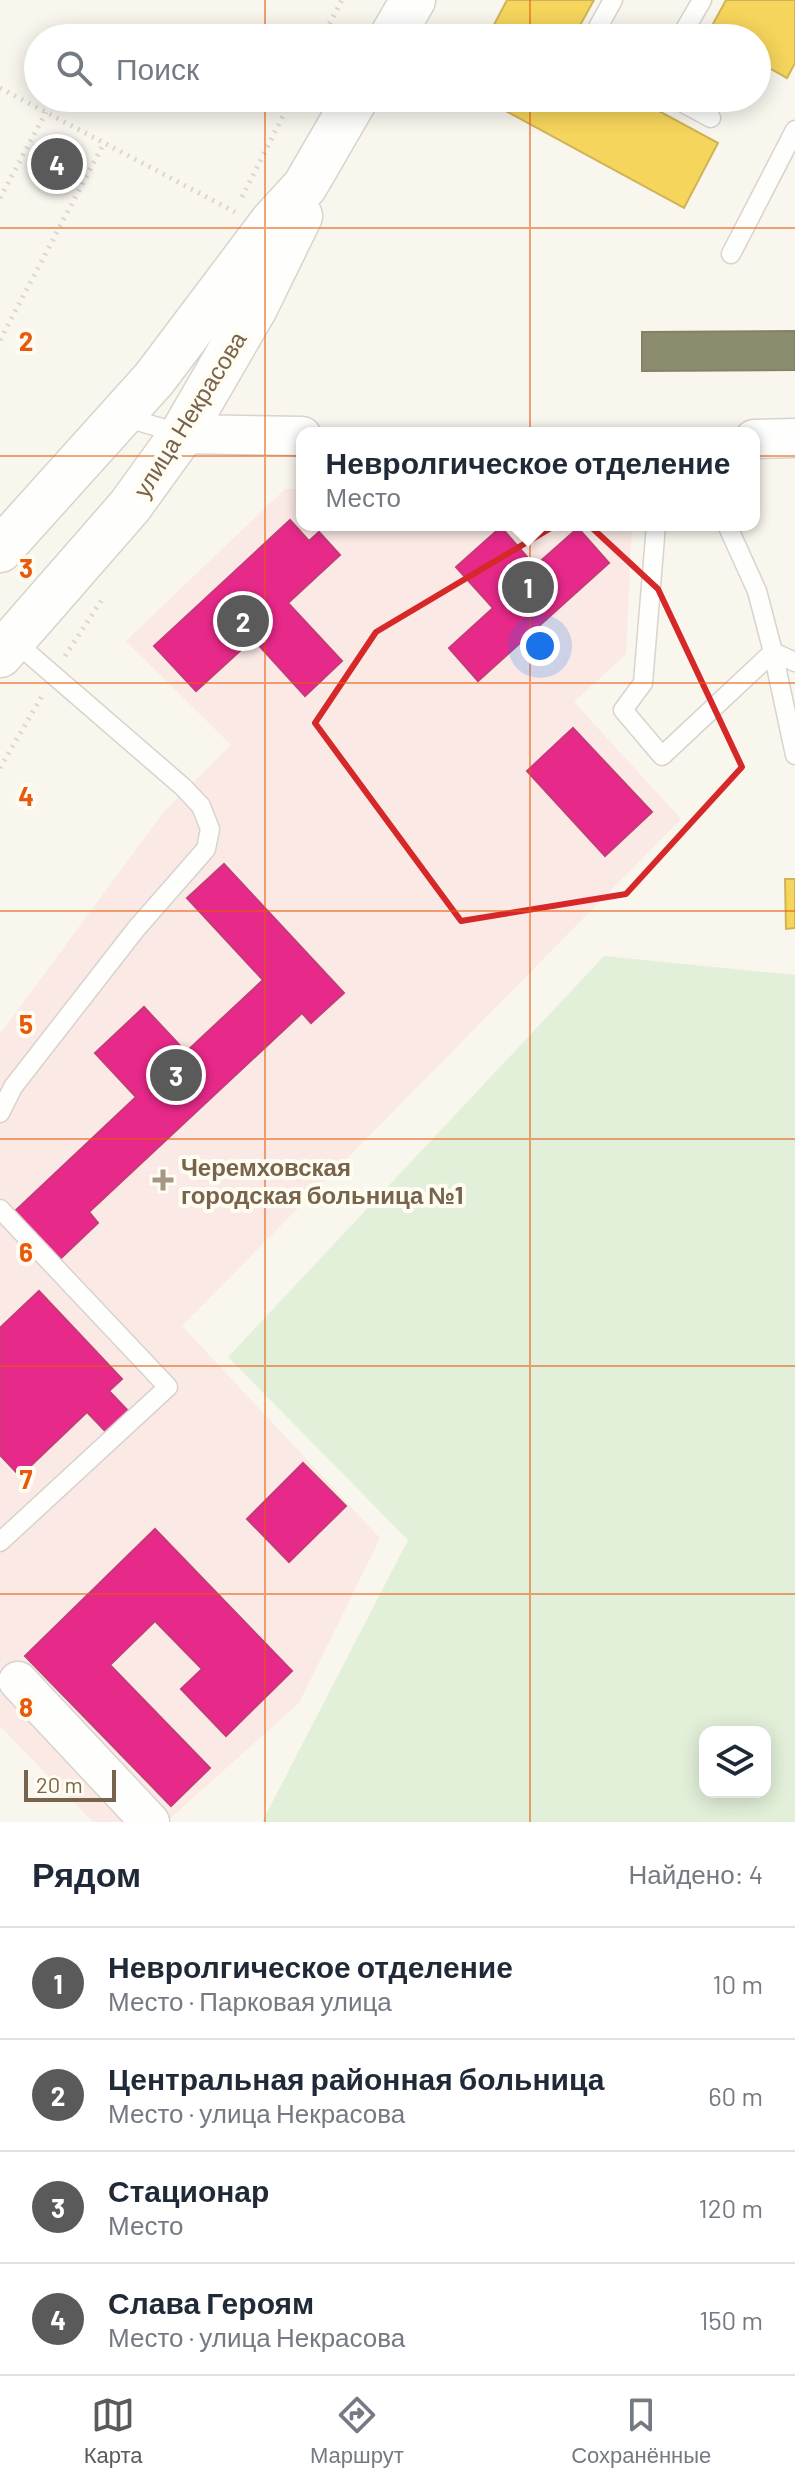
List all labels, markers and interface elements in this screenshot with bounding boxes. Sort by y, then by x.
search box [24,24,771,112]
icon: search [52,46,96,90]
text: Поиск [116,50,199,86]
pin: 4 [31,134,83,194]
text: 2 [19,325,33,356]
street label: улица Некрасова [126,325,252,502]
popup [296,427,760,531]
text: Невролгическое отделение [326,444,730,480]
text: Место [326,481,401,512]
text: 3 [19,552,33,583]
pin: 1 [502,557,554,617]
pin: 2 [217,591,269,651]
your location [520,626,560,666]
text: 4 [18,780,34,811]
text: 5 [19,1008,33,1039]
pin: 3 [150,1045,202,1105]
place label: Черемховская городская больница №1 [181,1152,463,1209]
marker: Черемховская городская больница №1 [152,1169,174,1191]
text: 6 [19,1236,33,1267]
text: 7 [20,1463,33,1494]
text: 8 [19,1691,33,1722]
map controls [699,1726,771,1798]
button: layers [699,1726,771,1798]
scale bar [24,1766,116,1802]
text: 20 m [36,1771,83,1797]
text: Рядом [32,1853,141,1894]
text: Найдено: 4 [628,1858,763,1889]
text: Невролгическое отделение [108,1948,513,1984]
text: 1 [53,1968,63,1999]
text: 10 m [713,1968,763,1999]
text: Место · Парковая улица [108,1985,392,2016]
text: Центральная районная больница [108,2060,604,2096]
text: 2 [51,2080,65,2111]
text: 60 m [708,2080,763,2111]
text: Место · улица Некрасова [108,2097,405,2128]
text: Стационар [108,2172,269,2208]
text: 3 [51,2192,65,2223]
text: 120 m [699,2192,763,2223]
text: Место [108,2209,184,2240]
text: Слава Героям [108,2284,314,2320]
text: 4 [50,2304,66,2335]
text: 150 m [699,2304,763,2335]
text: Место · улица Некрасова [108,2321,405,2352]
tab: Карта [84,2393,143,2469]
tab: Маршрут [310,2393,404,2469]
tab: Сохранённые [571,2393,711,2469]

